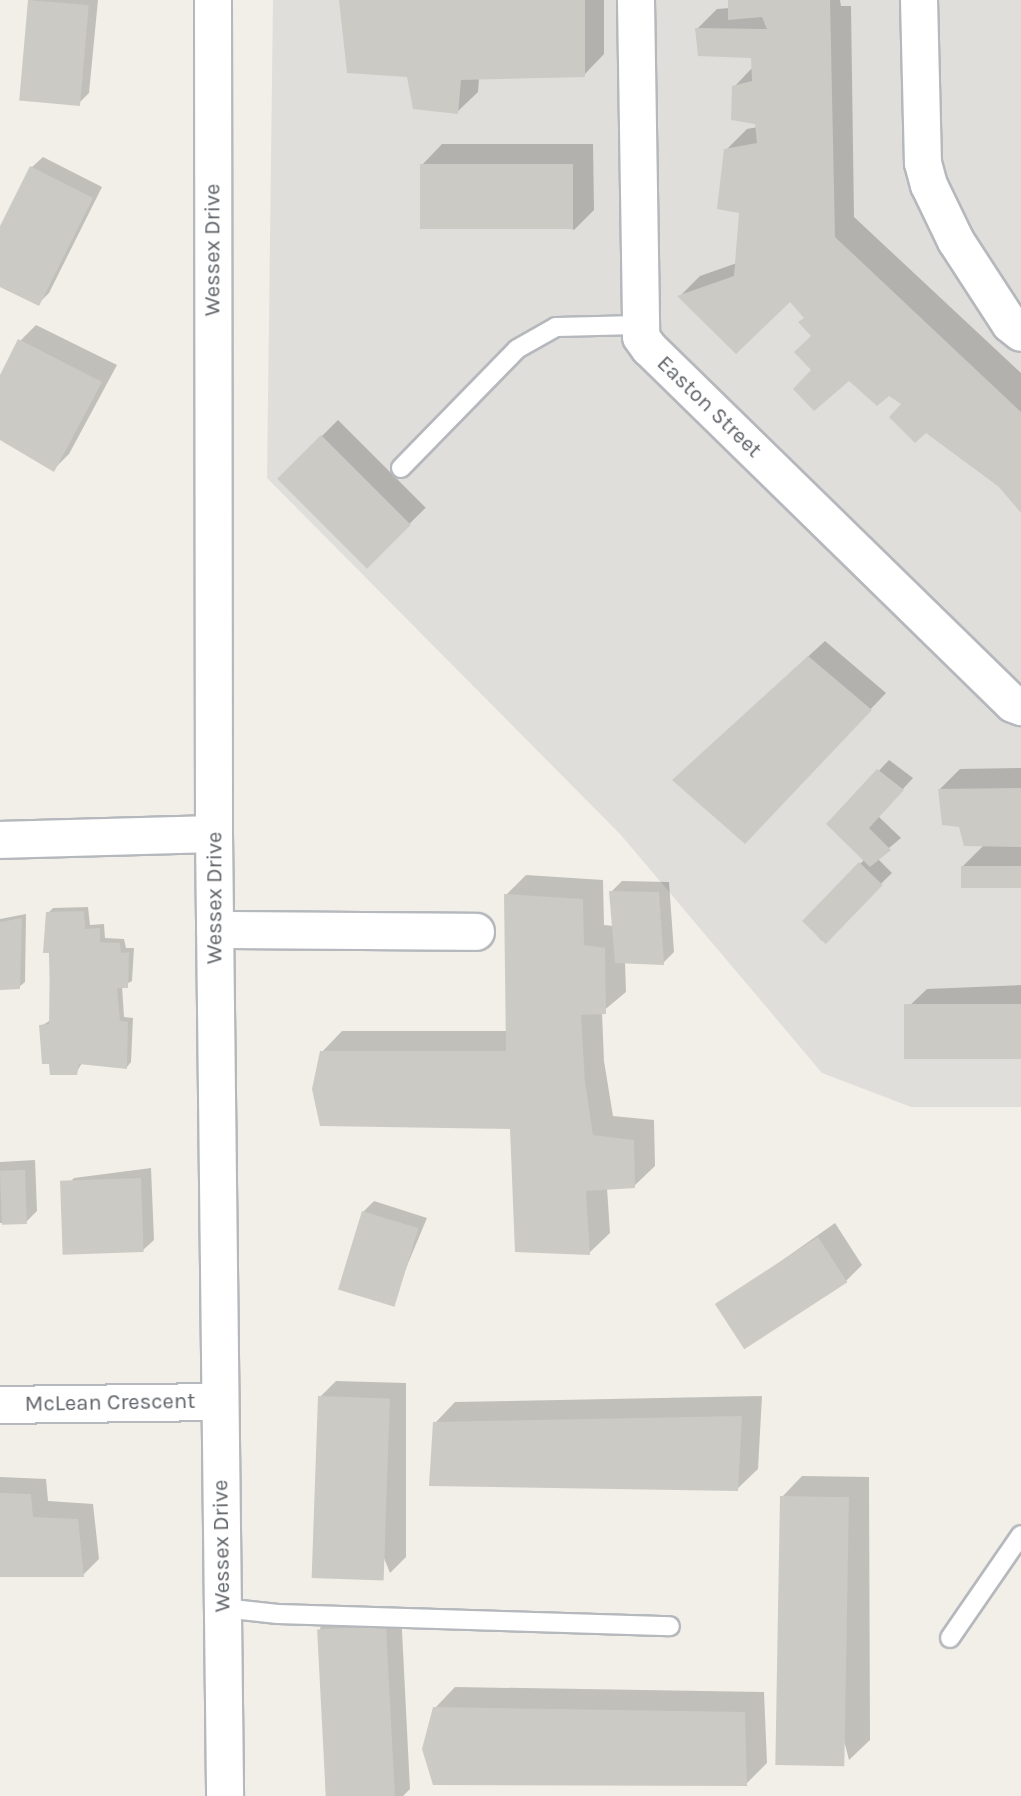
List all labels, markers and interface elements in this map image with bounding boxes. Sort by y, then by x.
street label: Wessex Drive [200,184,226,316]
street label: Easton Street [651,351,767,463]
street label: Wessex Drive [202,832,228,964]
street label: McLean Crescent [24,1388,196,1418]
street label: Wessex Drive [208,1480,236,1612]

